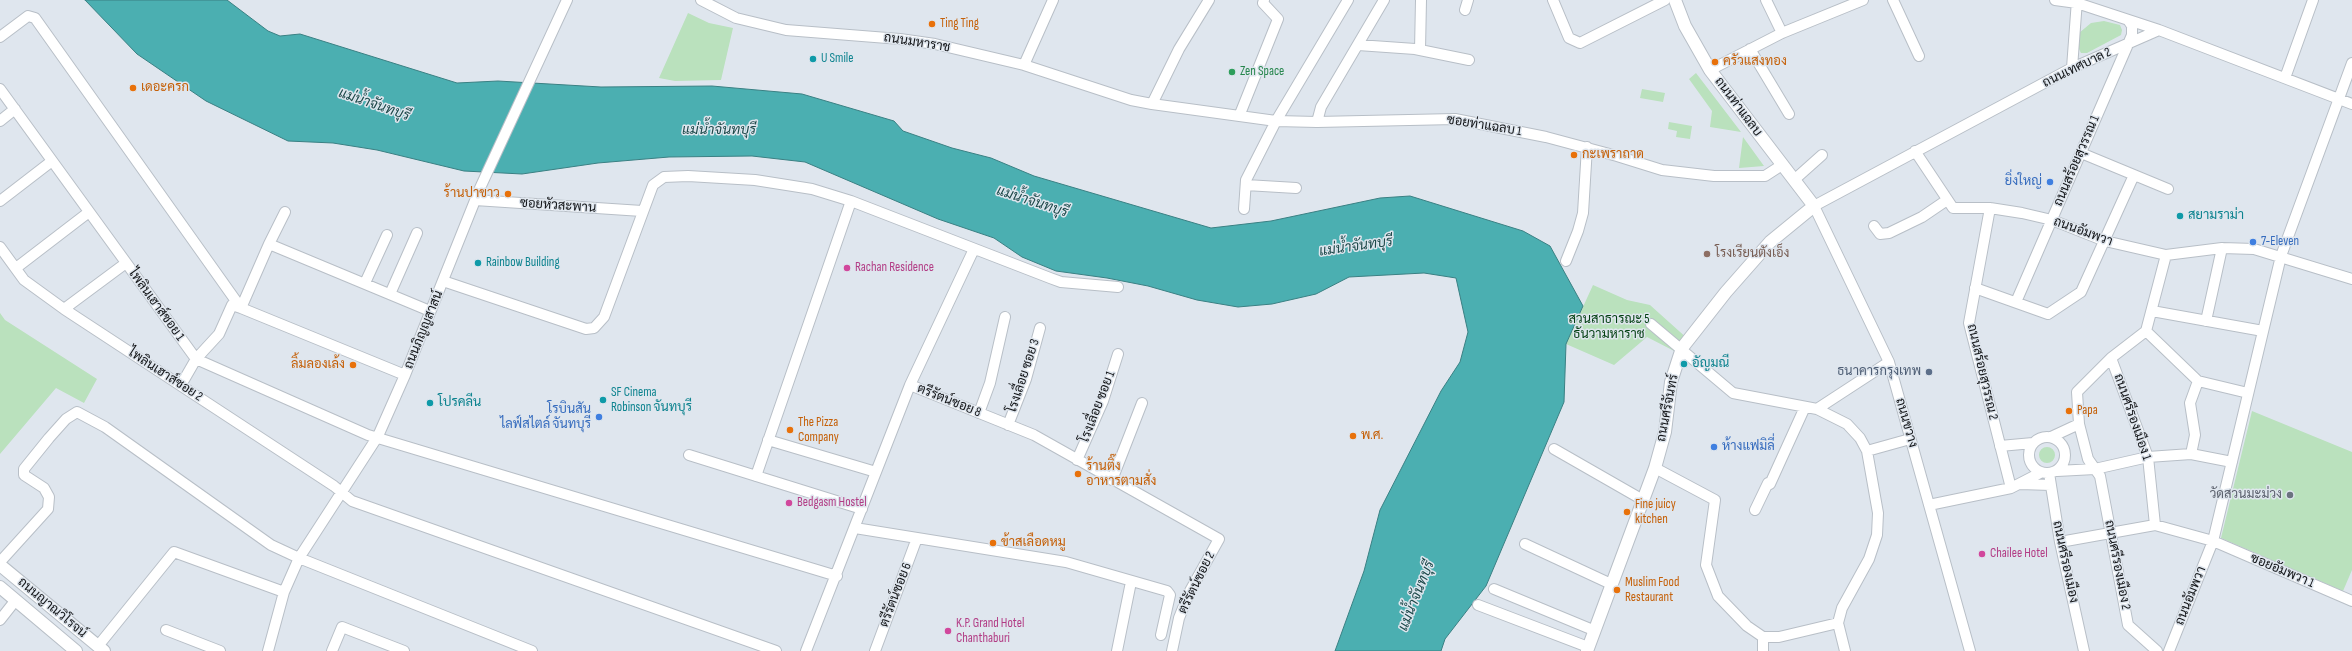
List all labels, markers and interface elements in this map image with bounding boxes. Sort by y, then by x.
place label: Ting Ting [940,16,979,32]
marker: Ting Ting [927,19,937,29]
street label: ถนนมหาราช [883,30,951,56]
street label: ถนนเทศบาล 2 [2040,45,2114,91]
place label: U Smile [821,51,853,67]
marker: U Smile [808,54,818,64]
place label: ครัวแสงทอง [1723,54,1787,70]
marker: ครัวแสงทอง [1710,57,1720,67]
place label: Zen Space [1240,64,1284,80]
marker: Zen Space [1227,67,1237,77]
street label: ถนนท่าแฉลบ [1711,74,1765,140]
place label: เดอะครก [141,80,189,96]
marker: เดอะครก [128,83,138,93]
water label: แม่น้ำจันทบุรี [336,85,412,125]
street label: ซอยท่าแฉลบ 1 [1446,112,1522,140]
street label: ถนนสร้อยสุวรรณ 1 [2051,113,2103,209]
water label: แม่น้ำจันทบุรี [682,122,756,138]
place label: กะเพราถาด [1582,147,1644,163]
marker: กะเพราถาด [1569,150,1579,160]
place label: ยิ่งใหญ่ [2005,174,2042,190]
marker: ยิ่งใหญ่ [2045,177,2055,187]
water label: แม่น้ำจันทบุรี [994,183,1070,221]
place label: ร้านปาขาว [444,186,500,202]
marker: ร้านปาขาว [503,189,513,199]
street label: ซอยหัวสะพาน [519,196,597,216]
place label: สยามราม่า [2188,208,2244,224]
marker: สยามราม่า [2175,211,2185,221]
street label: ถนนอัมพวา [2051,214,2115,250]
water label: แม่น้ำจันทบุรี [1318,234,1394,260]
place label: 7-Eleven [2261,234,2299,250]
marker: 7-Eleven [2248,237,2258,247]
place label: โรงเรียนตังเอ็ง [1715,246,1790,262]
marker: โรงเรียนตังเอ็ง [1702,249,1712,259]
place label: Rainbow Building [486,255,560,271]
marker: Rainbow Building [473,258,483,268]
place label: Rachan Residence [855,260,934,276]
marker: Rachan Residence [842,263,852,273]
street label: ไพลินเฮาส์ซอย 1 [125,266,187,344]
street label: ถนนภิญญสาสน์ [401,288,447,372]
park label: สวนสาธารณะ 5 ธันวามหาราช [1569,312,1649,343]
street label: ถนนสร้อยสุวรรณ 2 [1963,322,2001,422]
street label: โรงเลื่อย ซอย 3 [1005,337,1043,415]
street label: ไพลินเฮาส์ซอย 2 [125,345,205,405]
place label: อัญมณี [1692,356,1729,372]
place label: ลิ้มลองเล้ง [291,357,345,373]
marker: อัญมณี [1679,359,1689,369]
marker: ลิ้มลองเล้ง [348,360,358,370]
place label: ธนาคารกรุงเทพ [1837,364,1921,380]
marker: ธนาคารกรุงเทพ [1924,367,1934,377]
street label: โรงเลื่อย ซอย 1 [1077,369,1119,445]
street label: ถนนศรีรองเมือง 1 [2110,372,2154,462]
street label: ถนนศรีจันทร์ [1654,373,1682,443]
street label: ตรีรัตน์ซอย 8 [915,381,983,421]
place label: SF Cinema Robinson จันทบุรี [611,385,692,416]
place label: โปรคลีน [438,395,481,411]
marker: SF Cinema Robinson จันทบุรี [598,395,608,405]
street label: ถนนขวาง [1892,396,1920,450]
marker: โปรคลีน [425,398,435,408]
place label: โรบินสัน ไลฟ์สไตล์ จันทบุรี [500,402,591,433]
place label: Papa [2077,403,2098,419]
marker: Papa [2064,406,2074,416]
marker: โรบินสัน ไลฟ์สไตล์ จันทบุรี [594,412,604,422]
place label: The Pizza Company [798,415,839,446]
marker: The Pizza Company [785,425,795,435]
place label: พ.ศ. [1361,428,1383,444]
marker: พ.ศ. [1348,431,1358,441]
place label: ห้างแฟมิลี่ [1722,439,1775,455]
marker: ห้างแฟมิลี่ [1709,442,1719,452]
place label: ร้านติ๊ง อาหารตามสั่ง [1086,459,1156,490]
marker: ร้านติ๊ง อาหารตามสั่ง [1073,469,1083,479]
place label: วัดสวนมะม่วง [2210,487,2282,503]
marker: วัดสวนมะม่วง [2285,490,2295,500]
place label: Bedgasm Hostel [797,495,867,511]
place label: Fine juicy kitchen [1635,497,1676,528]
marker: Bedgasm Hostel [784,498,794,508]
marker: Fine juicy kitchen [1622,507,1632,517]
street label: ถนนศรีรองเมือง [2049,519,2081,605]
street label: ถนนศรีรองเมือง 2 [2101,519,2133,611]
place label: ข้าสเลือดหมู [1001,535,1066,551]
marker: ข้าสเลือดหมู [988,538,998,548]
place label: Chailee Hotel [1990,546,2048,562]
street label: ตรีรัตน์ซอย 2 [1175,549,1219,617]
marker: Chailee Hotel [1977,549,1987,559]
street label: ซอยอัมพวา 1 [2248,551,2316,591]
water label: แม่น้ำจันทบุรี [1395,558,1439,634]
street label: ตรีรัตน์ซอย 6 [877,561,915,629]
street label: ถนนอัมพวา [2172,564,2210,628]
street label: ถนนญาณวิโรจน์ [14,575,90,641]
place label: Muslim Food Restaurant [1625,575,1679,606]
marker: Muslim Food Restaurant [1612,585,1622,595]
place label: K.P. Grand Hotel Chanthaburi [956,616,1024,647]
marker: K.P. Grand Hotel Chanthaburi [943,626,953,636]

